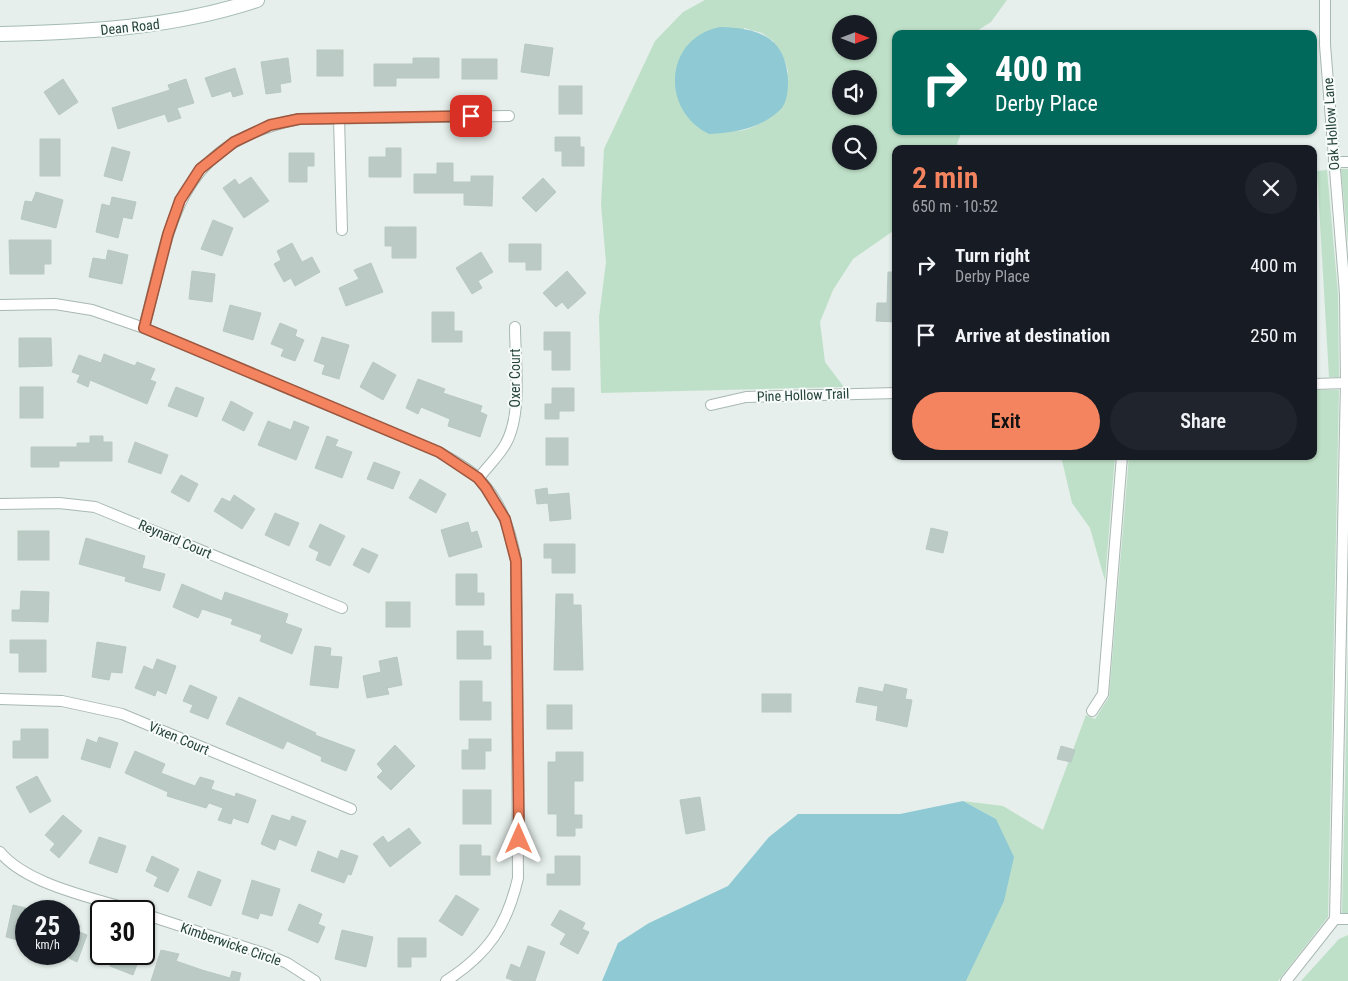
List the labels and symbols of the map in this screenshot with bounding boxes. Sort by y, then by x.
north arrow [832,15,878,60]
street label: Dean Road [100,16,160,38]
street label: Oak Hollow Lane [1320,77,1342,171]
pin [450,95,492,137]
street label: Oxer Court [507,349,523,407]
street label: Pine Hollow Trail [756,385,850,405]
street label: Reynard Court [136,516,214,562]
street label: Vixen Court [146,718,212,758]
position arrow [492,812,544,864]
speed limit sign: 30 [90,900,155,965]
street label: Kimberwicke Circle [179,919,284,969]

